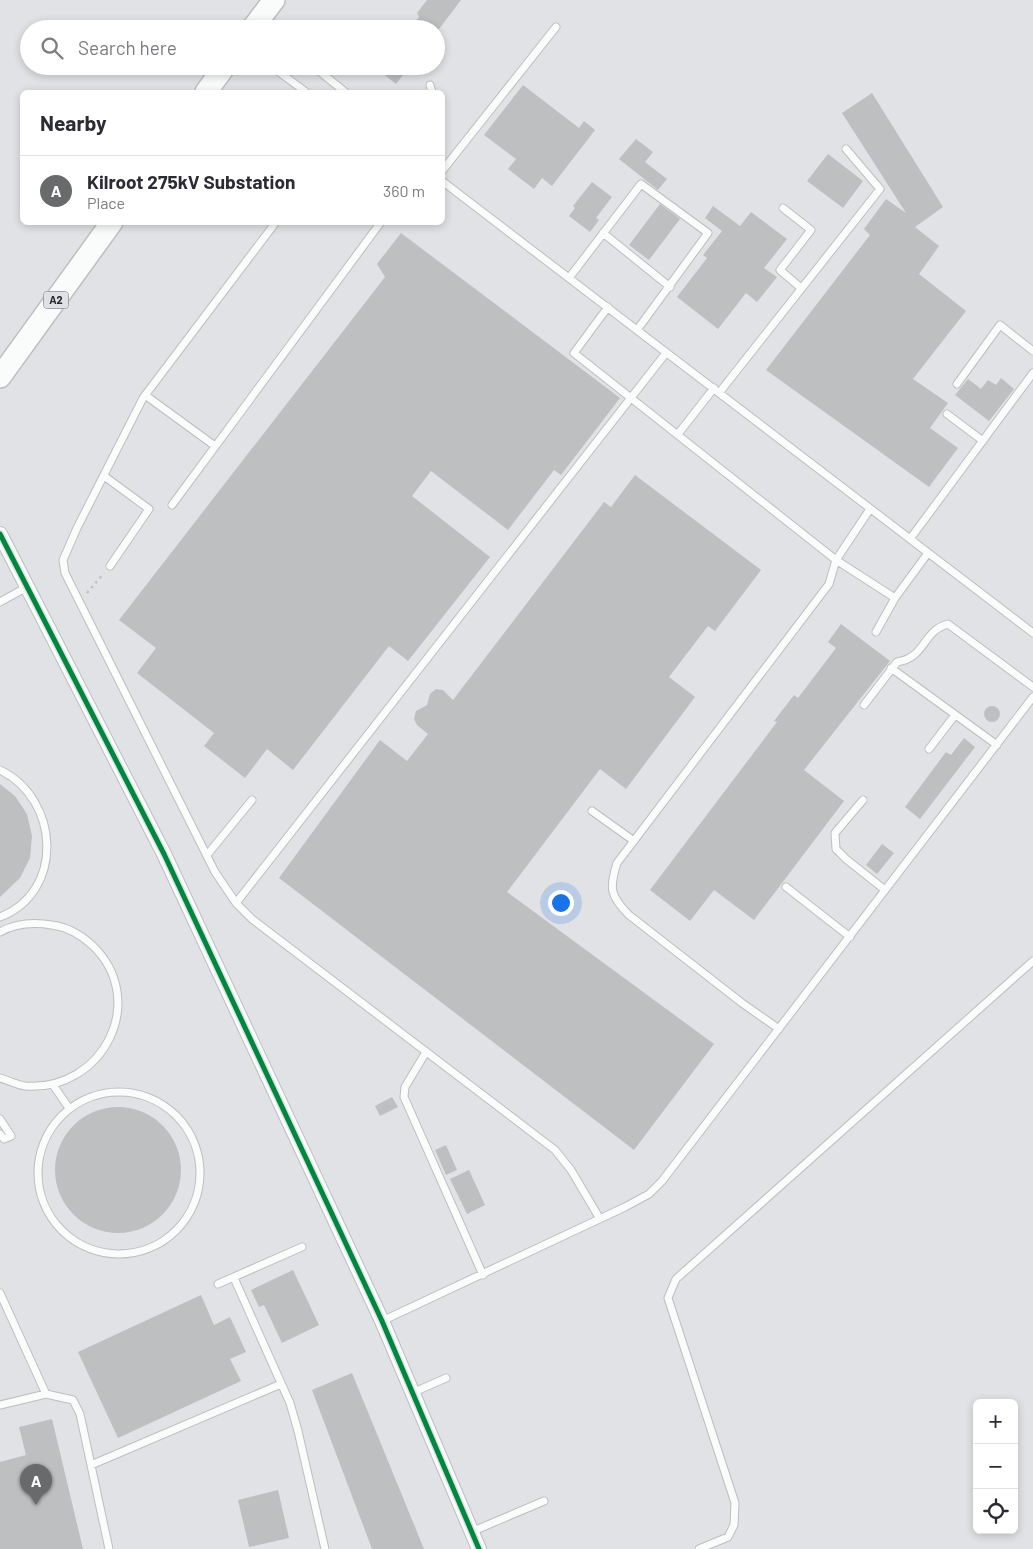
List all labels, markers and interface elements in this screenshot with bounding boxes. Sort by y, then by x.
search box [20,20,445,75]
icon: search [38,34,66,62]
text: Search here [78,36,177,59]
text: Nearby [40,110,106,135]
text: Kilroot 275kV Substation [87,170,295,193]
text: A [51,181,61,200]
text: 360 m [383,181,425,200]
text: Place [87,193,125,212]
road number: A2 [44,292,68,308]
your location [548,890,574,916]
map controls [973,1399,1018,1534]
button: + [973,1399,1018,1444]
button: − [973,1444,1018,1489]
pin: A [20,1464,52,1505]
button: locate [973,1489,1018,1534]

